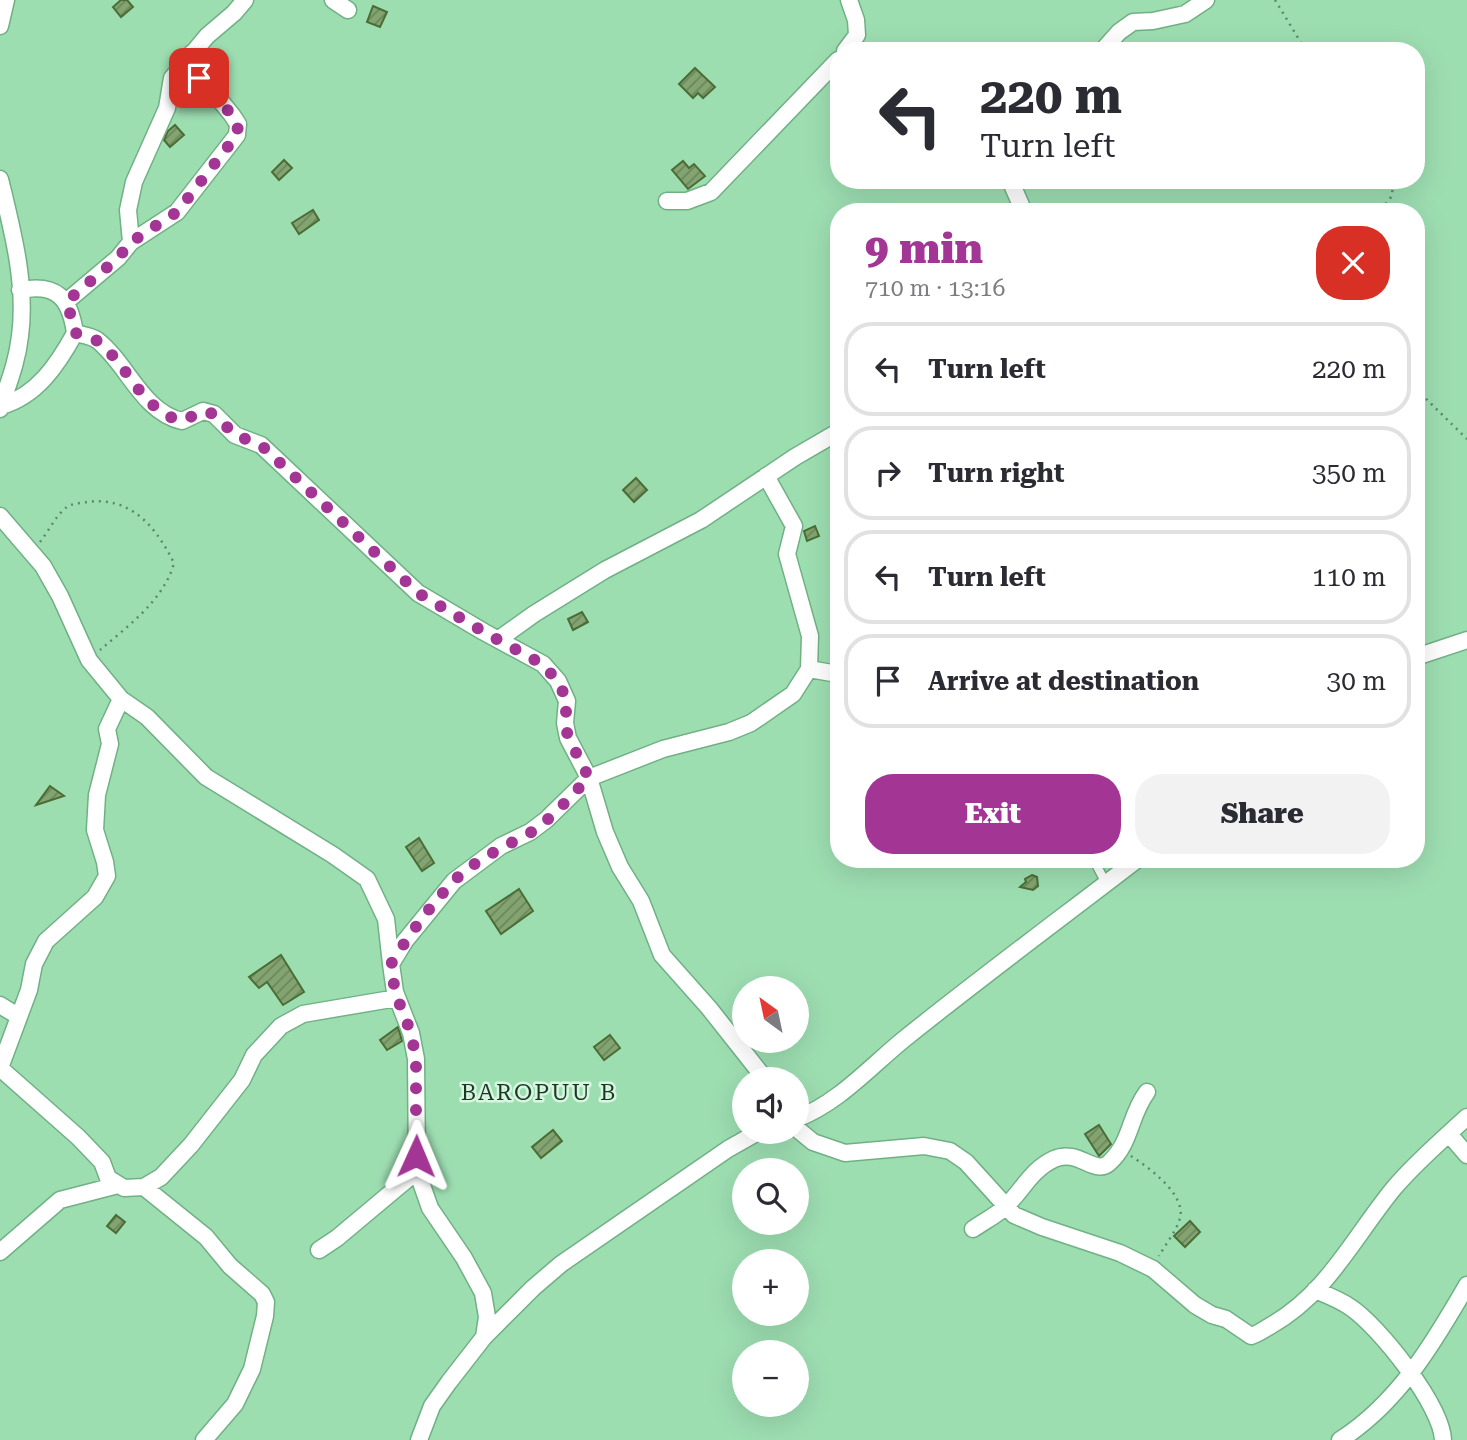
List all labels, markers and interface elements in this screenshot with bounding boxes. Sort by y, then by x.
pin [169,48,229,108]
icon: arrive [180,59,218,97]
text: 220 m [980,68,1122,125]
icon: left [865,70,956,161]
text: Turn left [980,127,1115,165]
text: 9 min [865,224,983,273]
button: close [1316,226,1390,300]
text: 710 m · 13:16 [865,275,1005,302]
icon: left [869,350,907,388]
text: Turn left [928,354,1046,384]
text: 220 m [1312,354,1386,384]
icon: right [869,454,907,492]
text: Turn right [928,458,1064,488]
text: 350 m [1312,458,1386,488]
icon: left [869,558,907,596]
text: Turn left [928,562,1046,592]
text: 110 m [1312,562,1386,592]
icon: arrive [869,662,907,700]
text: Arrive at destination [928,666,1199,696]
text: 30 m [1327,666,1386,696]
button: Exit [865,774,1121,854]
button: Share [1135,774,1390,854]
north arrow [732,976,808,1054]
map controls [732,976,809,1417]
button: sound [732,1067,809,1144]
district label: BAROPUU B [461,1079,617,1106]
position arrow [379,1119,453,1193]
button: search [732,1158,809,1235]
button: + [732,1249,809,1326]
button: − [732,1340,809,1417]

